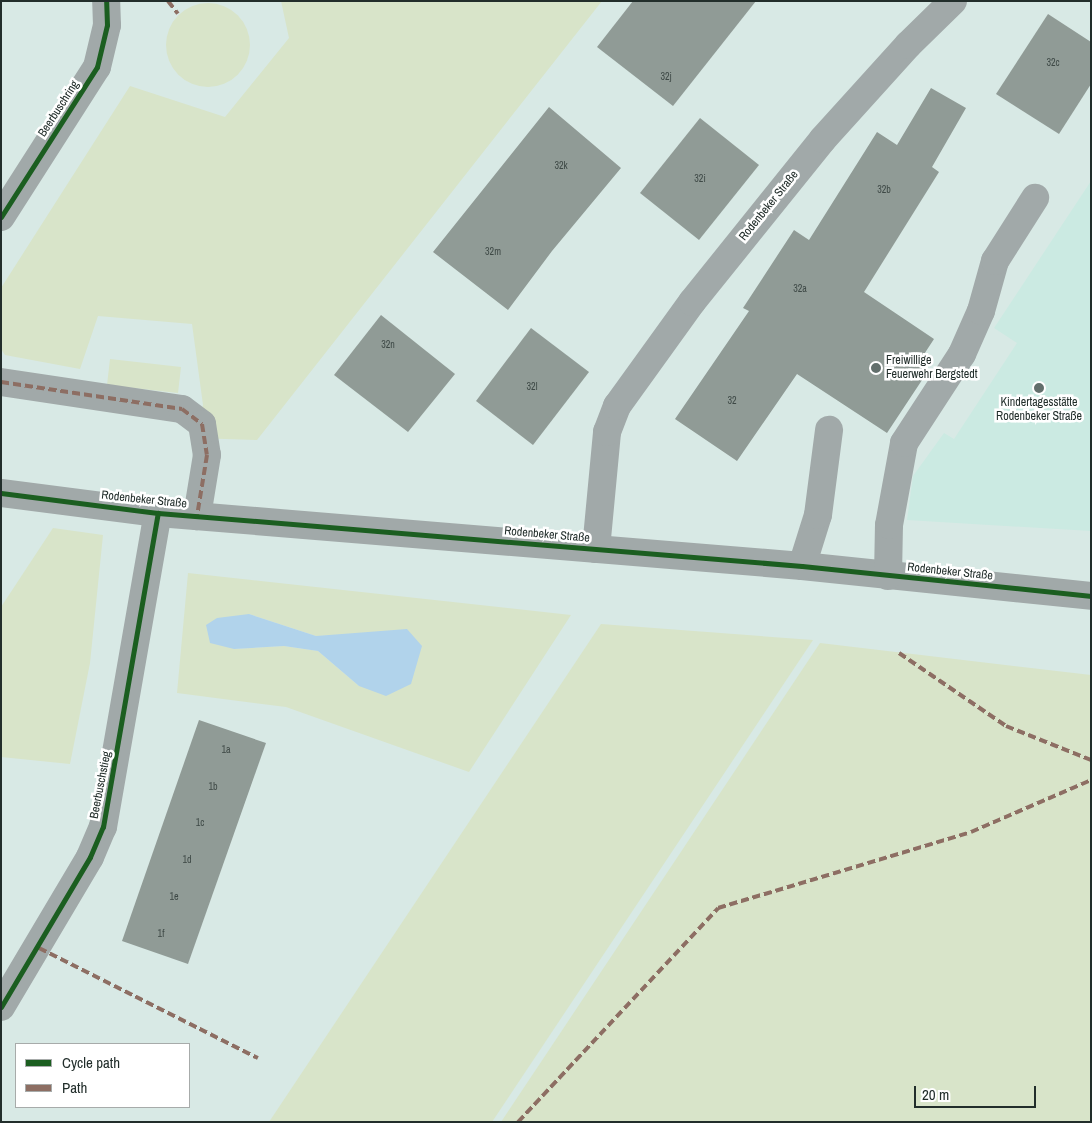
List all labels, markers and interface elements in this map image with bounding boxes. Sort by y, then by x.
house number: 32c [1046,57,1060,69]
house number: 32j [661,71,671,83]
street label: Beerbuschring [36,78,82,140]
house number: 32k [554,160,568,172]
street label: Rodenbeker Straße [736,168,802,244]
house number: 32i [694,173,706,185]
house number: 32b [877,184,891,196]
house number: 32m [485,246,501,258]
house number: 32a [793,283,807,295]
house number: 32n [381,339,395,351]
place label: Freiwillige Feuerwehr Bergstedt [886,354,977,382]
marker: Freiwillige Feuerwehr Bergstedt [870,362,882,374]
house number: 32l [527,381,537,393]
marker: Kindertagesstätte Rodenbeker Straße [1033,382,1045,394]
house number: 32 [727,395,737,407]
place label: Kindertagesstätte Rodenbeker Straße [996,396,1082,424]
street label: Rodenbeker Straße [101,488,187,512]
street label: Rodenbeker Straße [504,524,590,546]
street label: Rodenbeker Straße [907,560,993,584]
house number: 1a [221,744,231,756]
street label: Beerbuschstieg [87,750,115,820]
house number: 1b [208,781,218,793]
house number: 1c [196,817,204,829]
house number: 1d [182,854,192,866]
house number: 1e [169,891,179,903]
house number: 1f [158,928,164,940]
legend [15,1043,190,1108]
text: Cycle path [62,1052,120,1073]
scale bar [917,1076,1040,1108]
text: Path [62,1077,87,1098]
text: 20 m [922,1084,949,1105]

